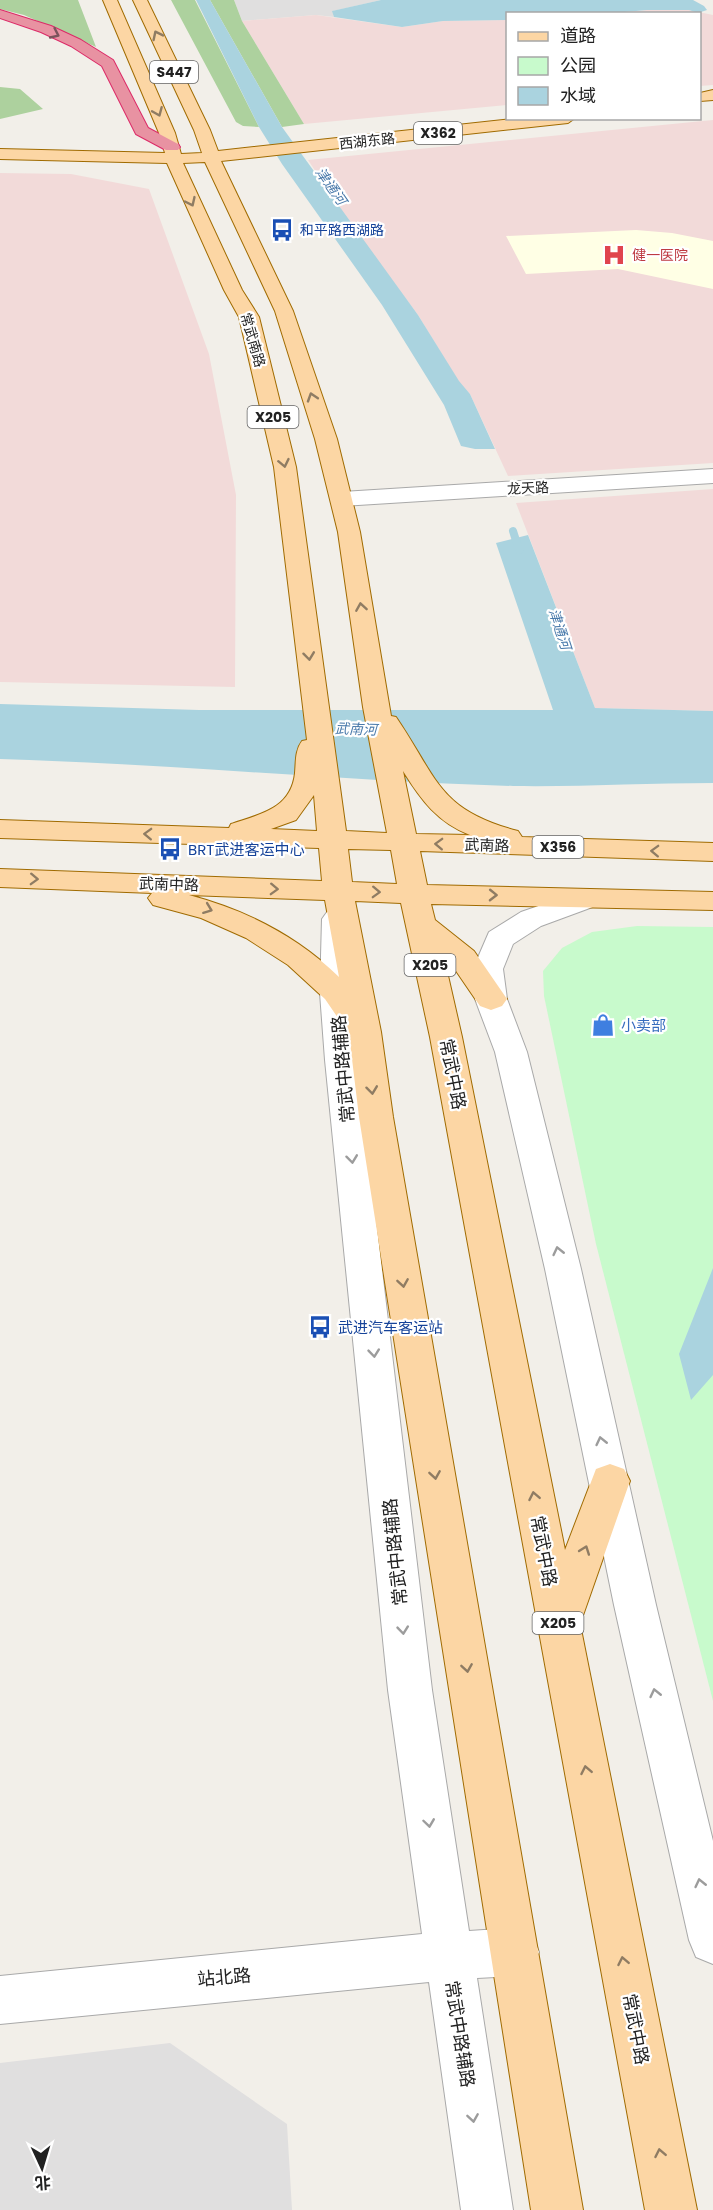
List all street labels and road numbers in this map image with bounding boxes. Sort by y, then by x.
road number: S447 [150,61,198,83]
road number: X362 [414,122,462,144]
street label: 西湖东路 [338,128,396,154]
street label: 常武南路 [236,310,270,370]
road number: X205 [248,406,298,428]
street label: 龙天路 [507,477,549,499]
street label: 武南路 [464,834,510,856]
road number: X356 [532,836,584,858]
street label: 武南中路 [139,872,199,896]
road number: X205 [404,954,456,976]
street label: 常武中路辅路 [326,1014,360,1124]
street label: 常武中路 [434,1036,472,1112]
street label: 常武中路辅路 [377,1497,413,1607]
street label: 常武中路 [525,1513,563,1589]
road number: X205 [532,1612,584,1634]
street label: 站北路 [196,1962,252,1992]
street label: 常武中路辅路 [439,1979,481,2089]
street label: 常武中路 [617,1991,655,2067]

